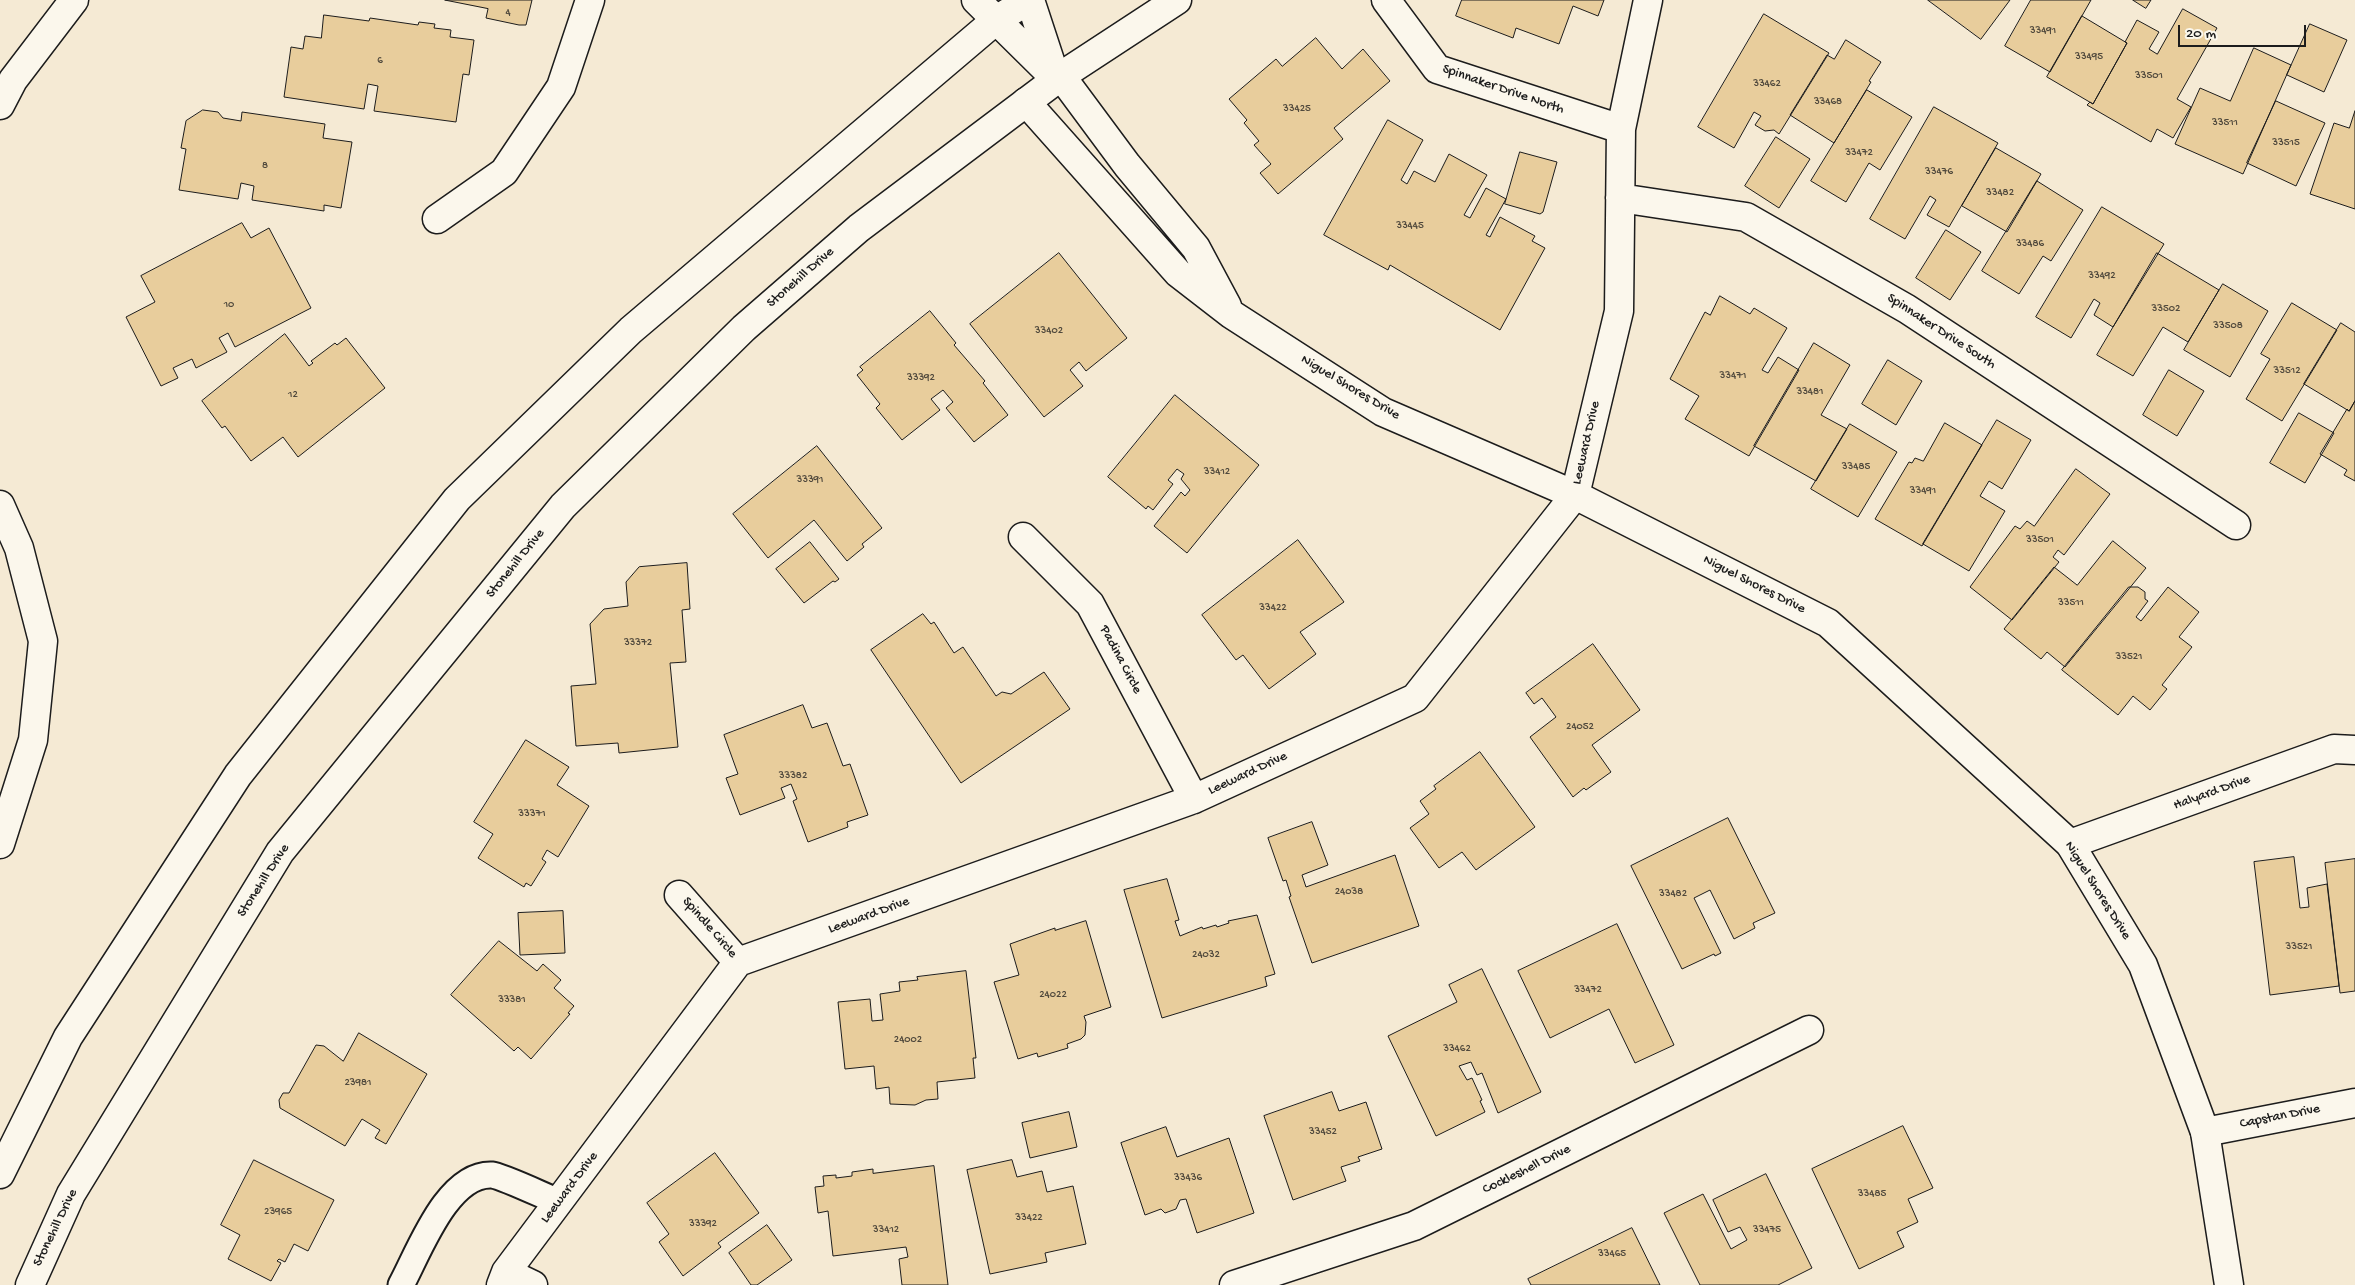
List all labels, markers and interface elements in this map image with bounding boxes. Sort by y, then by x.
house number: 4 [505,6,511,20]
scale bar [2180,15,2308,47]
house number: 33491 [2030,24,2056,38]
text: 20 m [2186,25,2216,43]
house number: 33495 [2075,50,2103,64]
house number: 6 [377,54,383,68]
street label: Spinnaker Drive North [1440,61,1566,119]
house number: 33501 [2135,69,2163,83]
house number: 33462 [1753,77,1781,91]
house number: 33468 [1814,95,1842,109]
house number: 33425 [1283,102,1311,116]
house number: 33511 [2212,116,2238,130]
house number: 33515 [2272,136,2300,150]
house number: 33472 [1845,146,1873,160]
house number: 8 [262,159,268,173]
house number: 33476 [1925,165,1953,179]
house number: 33482 [1986,186,2014,200]
house number: 33445 [1396,219,1424,233]
house number: 33486 [2016,237,2044,251]
street label: Stonehill Drive [764,244,838,312]
house number: 33492 [2088,269,2116,283]
street label: Spinnaker Drive South [1883,290,1999,374]
house number: 10 [224,298,234,312]
house number: 33502 [2152,302,2180,316]
house number: 33508 [2213,319,2243,333]
house number: 33402 [1035,324,1063,338]
street label: Niguel Shores Drive [1297,352,1403,424]
house number: 33512 [2273,364,2301,378]
house number: 33471 [1720,369,1746,383]
house number: 33392 [907,371,935,385]
house number: 33481 [1796,385,1824,399]
house number: 12 [288,388,298,402]
street label: Leeward Drive [1569,400,1605,486]
house number: 33485 [1842,460,1870,474]
house number: 33412 [1204,465,1230,479]
house number: 33391 [796,473,824,487]
house number: 33491 [1910,484,1936,498]
street label: Stonehill Drive [483,526,549,602]
house number: 33501 [2026,533,2054,547]
street label: Niguel Shores Drive [1700,552,1808,618]
house number: 33511 [2058,596,2084,610]
house number: 33422 [1259,601,1287,615]
street label: Padina Circle [1095,623,1145,697]
house number: 33372 [624,636,652,650]
house number: 33521 [2115,650,2143,664]
house number: 24052 [1566,720,1594,734]
street label: Leeward Drive [1206,748,1290,800]
house number: 33382 [779,769,807,783]
street label: Halyard Drive [2171,771,2253,815]
house number: 33371 [518,807,546,821]
street label: Niguel Shores Drive [2060,839,2134,943]
street label: Stonehill Drive [234,841,294,921]
house number: 24038 [1335,885,1363,899]
house number: 33482 [1659,887,1687,901]
street label: Spindle Circle [678,894,740,962]
street label: Leeward Drive [826,894,912,938]
house number: 33521 [2285,940,2313,954]
house number: 24032 [1192,948,1220,962]
house number: 33472 [1574,983,1602,997]
house number: 24022 [1039,988,1067,1002]
house number: 33381 [498,993,526,1007]
house number: 24002 [894,1033,922,1047]
house number: 33462 [1443,1042,1471,1056]
house number: 23981 [344,1076,372,1090]
street label: Capstan Drive [2238,1101,2322,1133]
house number: 33452 [1309,1125,1337,1139]
street label: Cockleshell Drive [1480,1141,1574,1199]
street label: Leeward Drive [538,1149,602,1227]
house number: 33436 [1174,1171,1202,1185]
street label: Stonehill Drive [30,1187,82,1269]
house number: 33485 [1858,1187,1886,1201]
house number: 23965 [264,1205,292,1219]
house number: 33422 [1015,1211,1043,1225]
house number: 33392 [689,1217,717,1231]
house number: 33412 [873,1223,899,1237]
house number: 33475 [1753,1223,1781,1237]
house number: 33465 [1598,1247,1626,1261]

